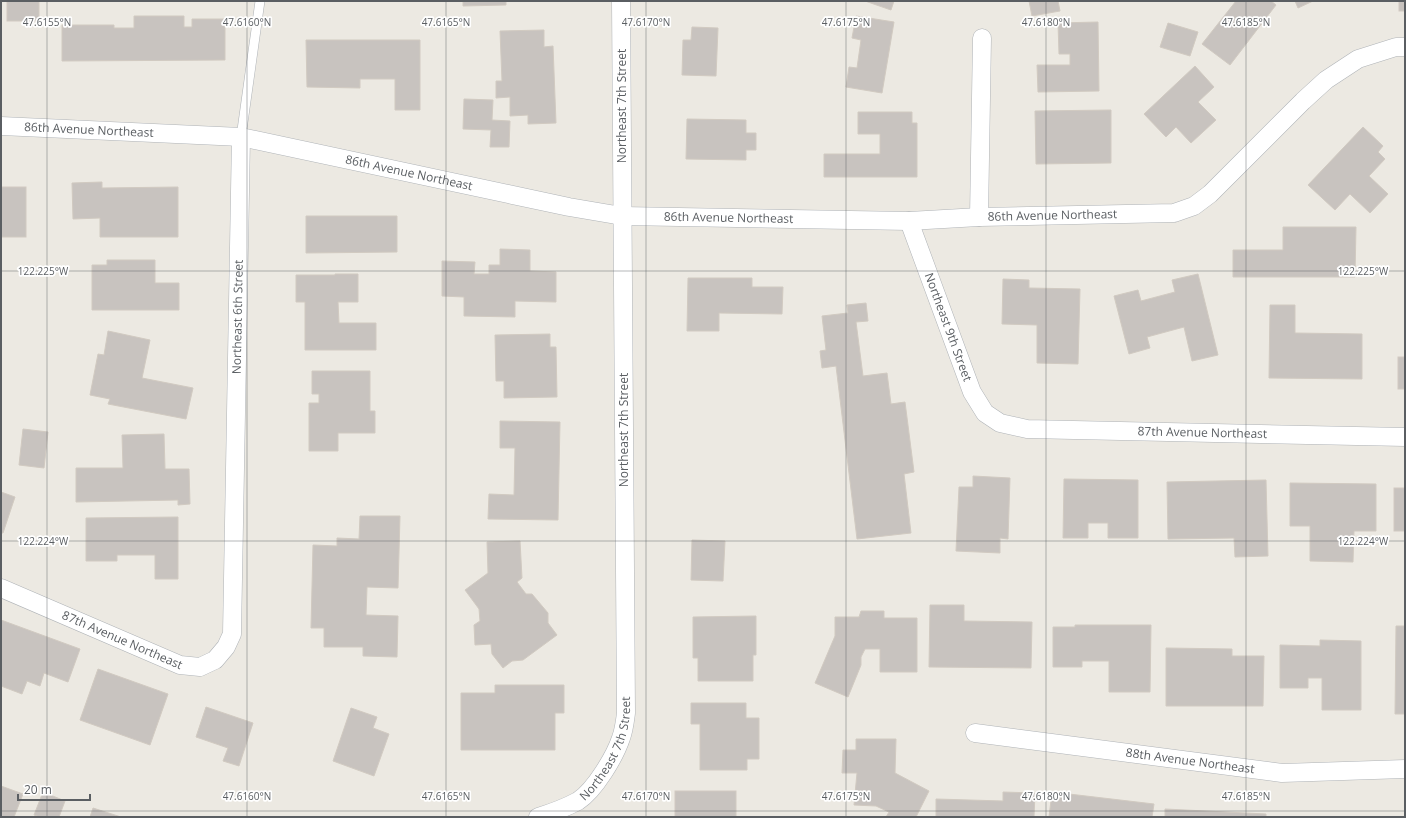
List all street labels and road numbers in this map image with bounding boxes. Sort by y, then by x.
street label: Northeast 7th Street [613,49,630,163]
street label: 86th Avenue Northeast [24,118,154,141]
street label: 86th Avenue Northeast [344,151,474,194]
street label: 86th Avenue Northeast [987,205,1117,225]
street label: 86th Avenue Northeast [664,208,794,227]
street label: Northeast 6th Street [228,259,247,374]
street label: Northeast 9th Street [921,270,976,384]
street label: Northeast 7th Street [615,373,632,487]
street label: 87th Avenue Northeast [1137,422,1267,442]
street label: 87th Avenue Northeast [60,606,185,673]
street label: Northeast 7th Street [576,697,634,804]
street label: 88th Avenue Northeast [1125,744,1256,777]

